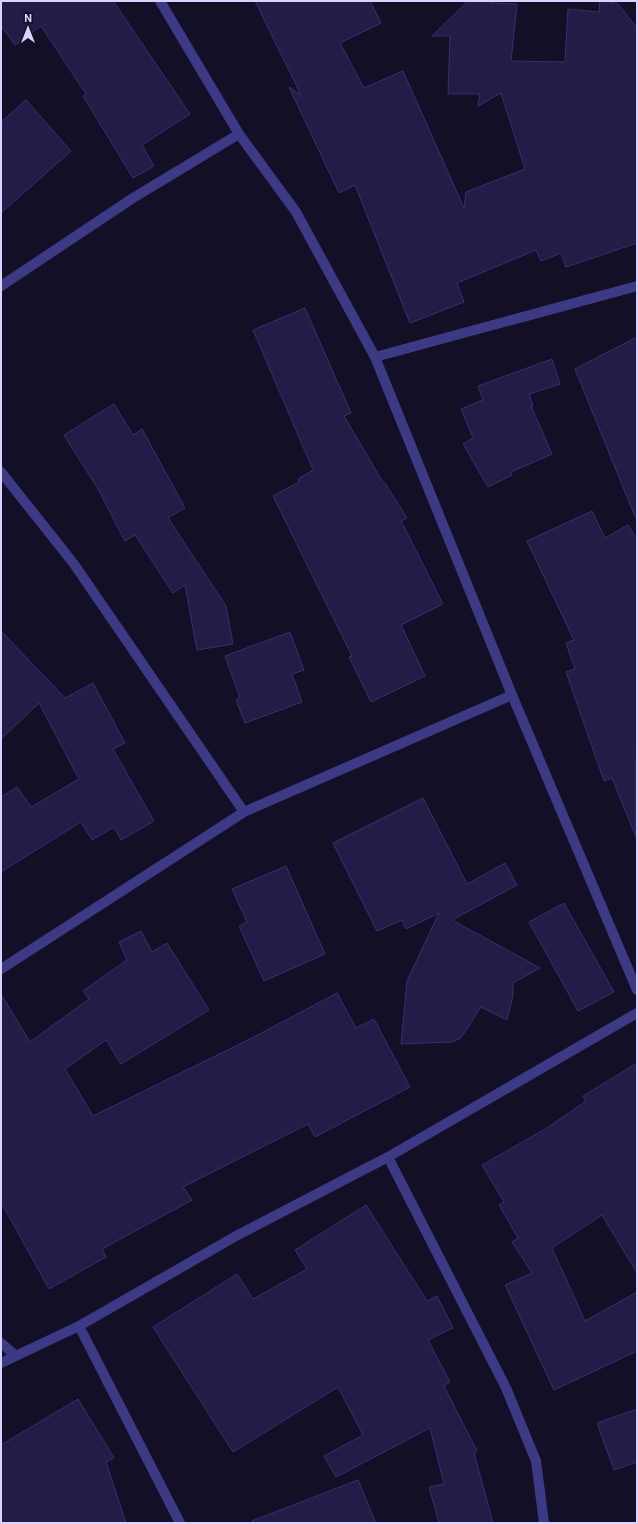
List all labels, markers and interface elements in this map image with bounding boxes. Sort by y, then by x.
north arrow [8,8,48,48]
text: N [24,12,32,25]

